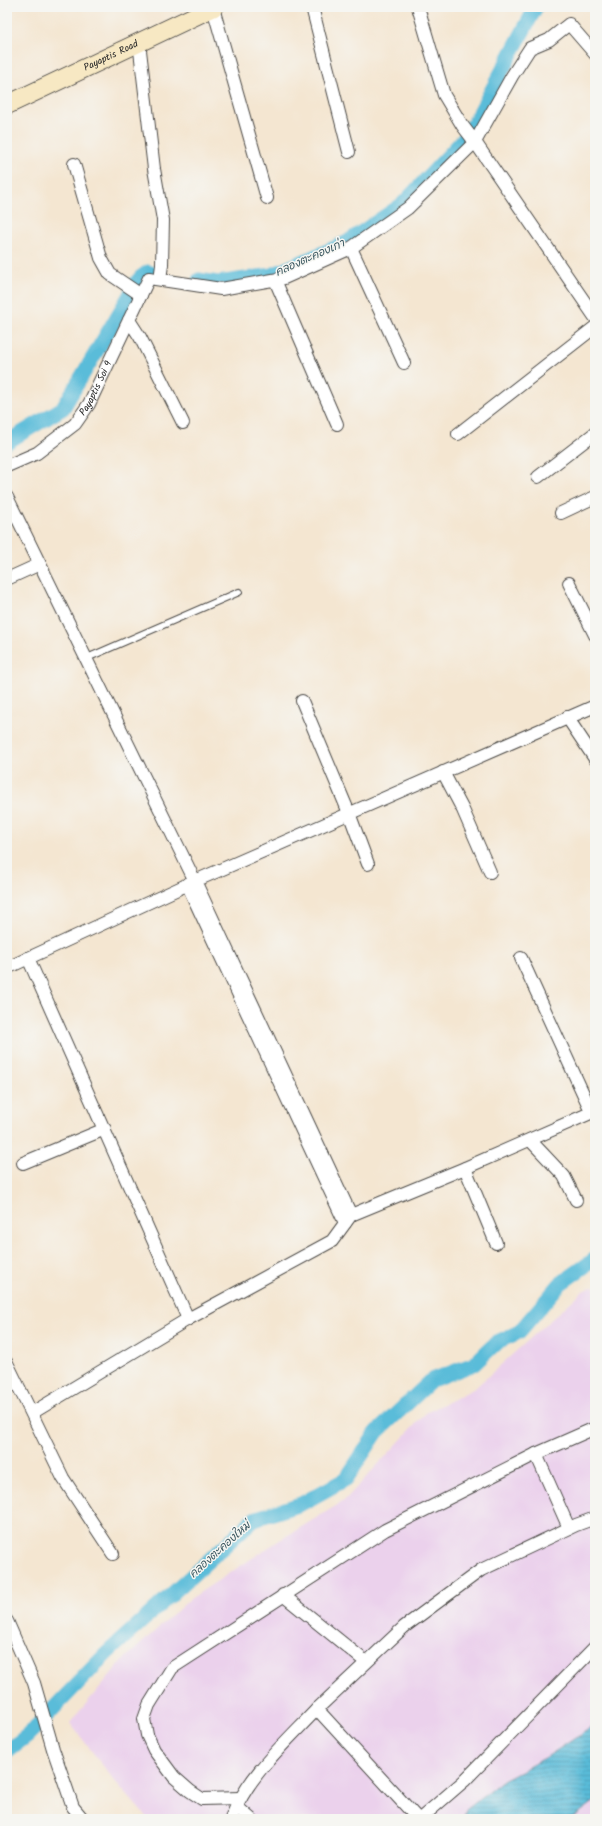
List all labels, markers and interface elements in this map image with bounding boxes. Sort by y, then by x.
street label: Payaptis Road [81,36,142,76]
water label: คลองตะคองเก่า [272,234,349,281]
street label: Payaptis Soi 9 [75,358,117,419]
water label: คลองตะคองใหม่ [185,1516,256,1583]

